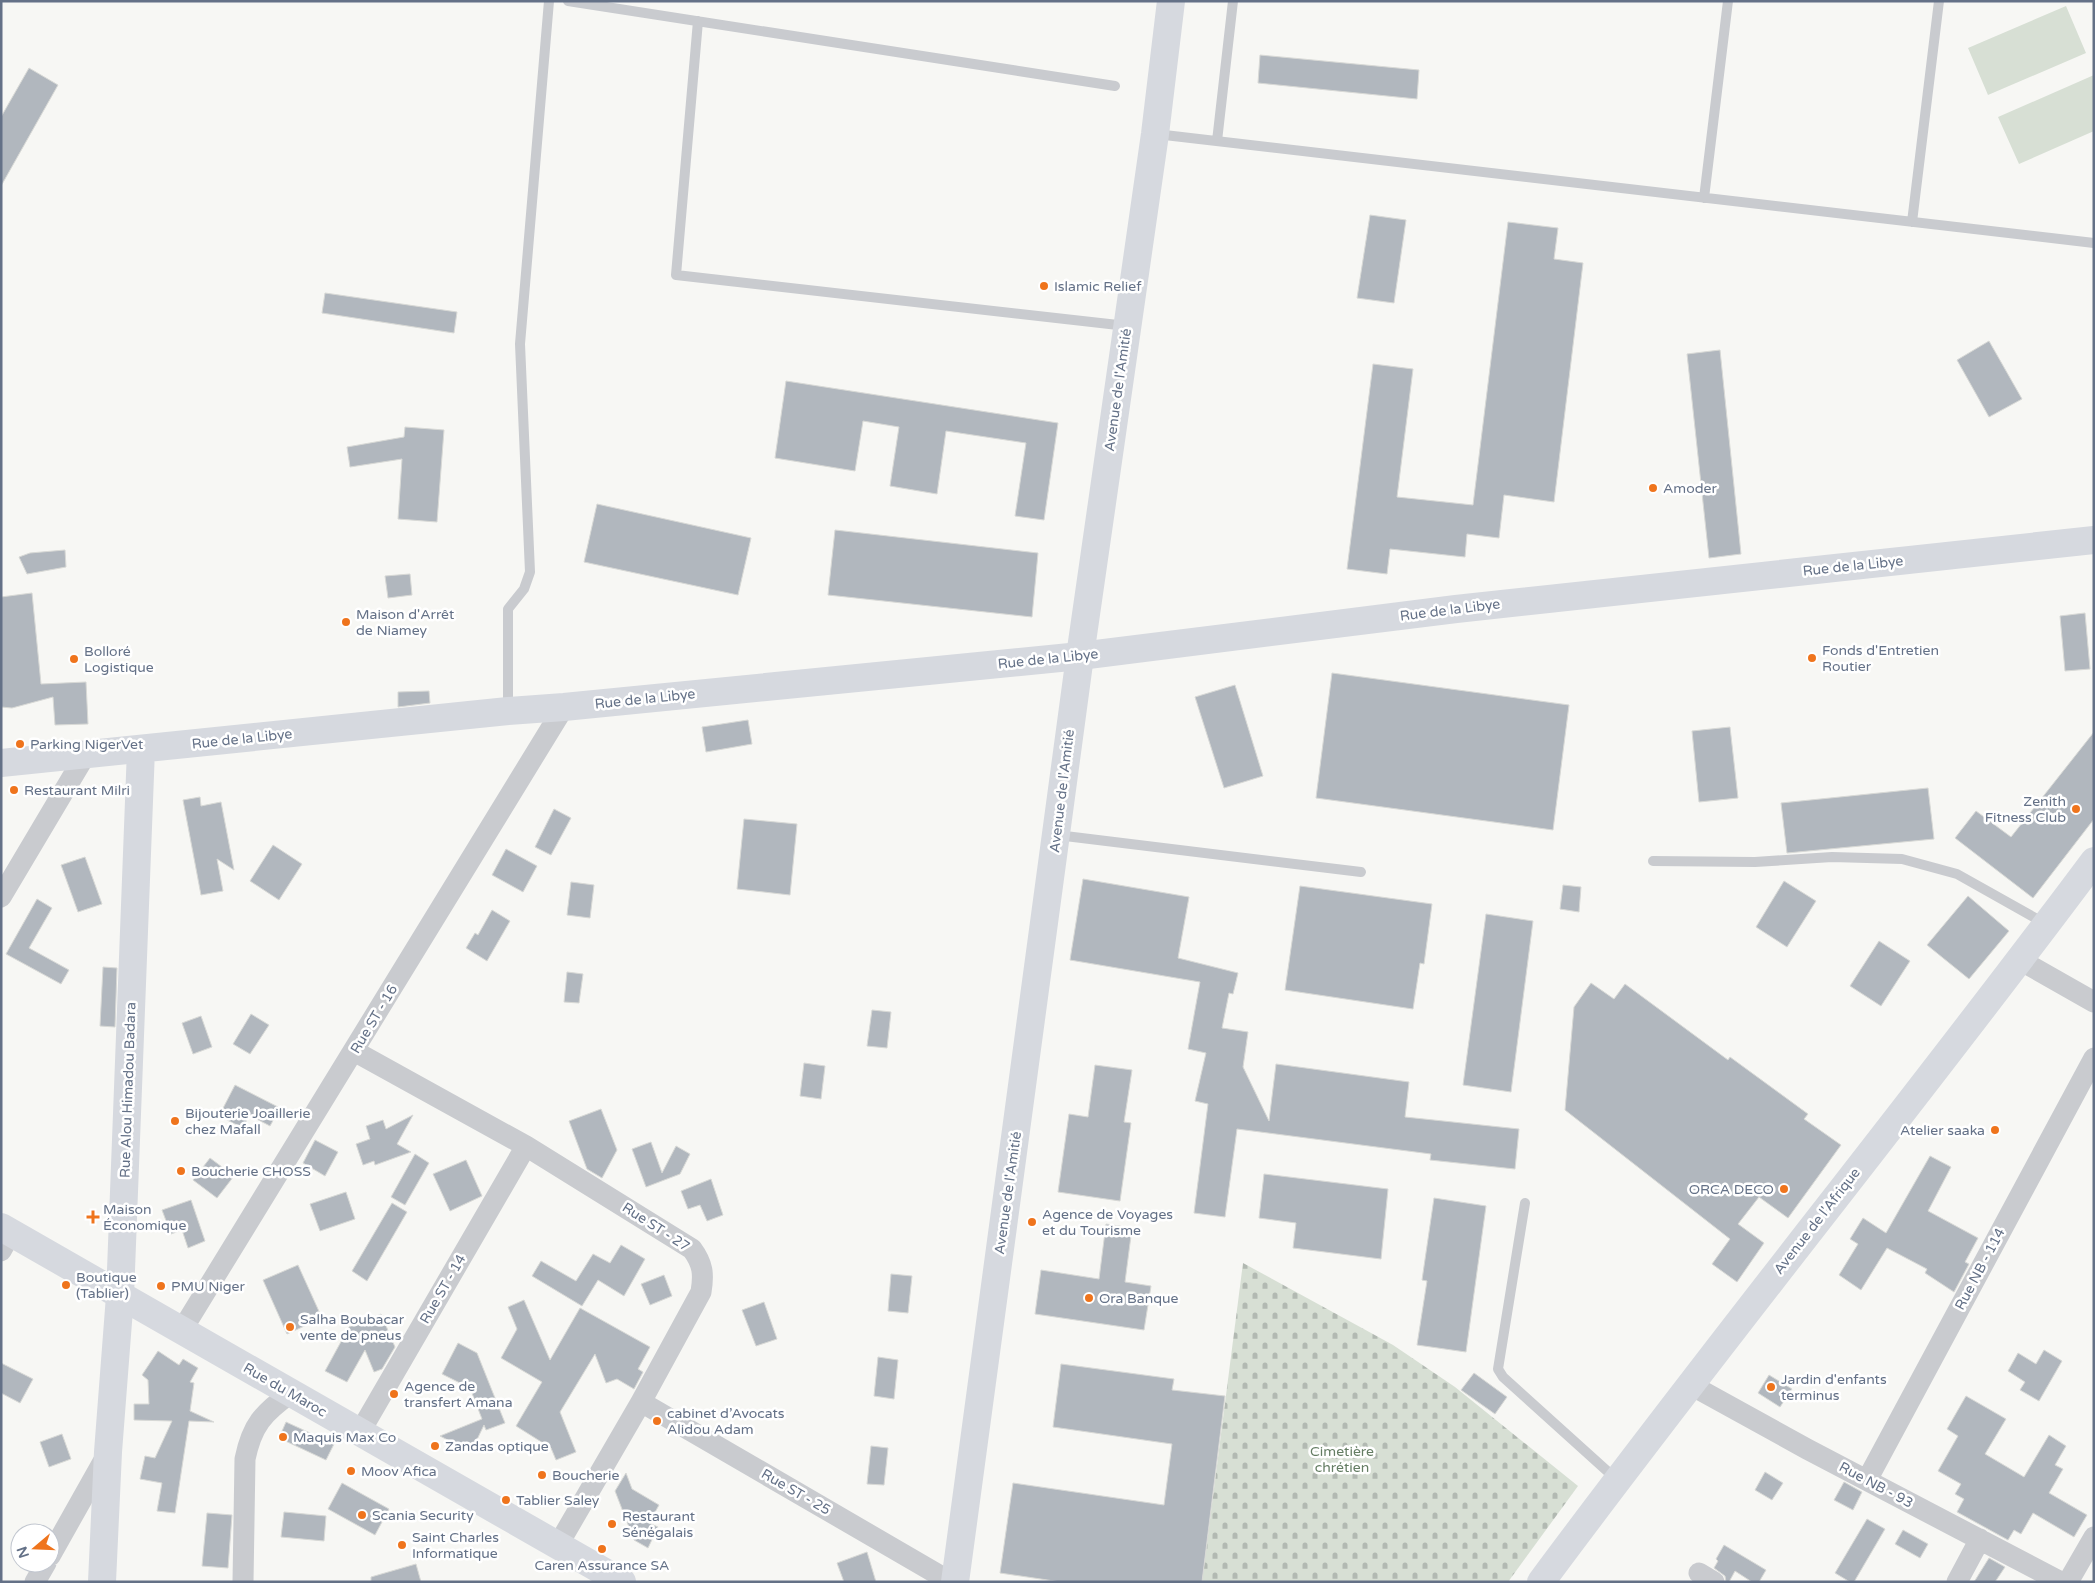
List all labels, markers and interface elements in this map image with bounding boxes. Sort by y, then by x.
place label: Islamic Relief [1054,278,1142,295]
marker: Islamic Relief [1038,280,1050,292]
street label: Avenue de l'Amitié [1101,327,1135,453]
place label: Amoder [1663,480,1717,497]
marker: Amoder [1647,482,1659,494]
street label: Rue de la Libye [1802,552,1904,580]
street label: Rue de la Libye [1399,595,1501,625]
place label: Maison d'Arrêt de Niamey [356,606,455,639]
marker: Maison d'Arrêt de Niamey [340,616,352,628]
place label: Fonds d'Entretien Routier [1822,642,1939,675]
place label: Bolloré Logistique [84,643,154,676]
street label: Rue de la Libye [997,645,1099,673]
marker: Fonds d'Entretien Routier [1806,652,1818,664]
marker: Bolloré Logistique [68,653,80,665]
street label: Rue de la Libye [594,685,696,713]
street label: Rue de la Libye [191,725,293,753]
street label: Avenue de l'Amitié [1046,728,1078,854]
place label: Parking NigerVet [30,736,144,753]
marker: Parking NigerVet [14,738,26,750]
place label: Restaurant Milri [24,782,130,799]
marker: Restaurant Milri [8,784,20,796]
place label: Zenith Fitness Club [1985,793,2066,826]
marker: Zenith Fitness Club [2070,803,2082,815]
street label: Rue ST - 16 [347,981,401,1056]
street label: Rue Alou Himadou Badara [116,1002,140,1178]
place label: Bijouterie Joaillerie chez Mafall [185,1105,310,1138]
marker: Bijouterie Joaillerie chez Mafall [169,1115,181,1127]
place label: Atelier saaka [1900,1122,1985,1139]
marker: Atelier saaka [1989,1124,2001,1136]
street label: Avenue de l'Amitié [991,1130,1025,1256]
place label: Boucherie CHOSS [191,1163,311,1180]
street label: Avenue de l'Afrique [1770,1164,1864,1278]
marker: Boucherie CHOSS [175,1165,187,1177]
place label: ORCA DECO [1689,1181,1774,1198]
marker: ORCA DECO [1778,1183,1790,1195]
street label: Rue ST - 27 [619,1199,693,1255]
place label: Maison Économique [103,1201,186,1234]
place label: Agence de Voyages et du Tourisme [1042,1206,1173,1239]
marker: Maison Économique [87,1211,99,1223]
marker: Agence de Voyages et du Tourisme [1026,1216,1038,1228]
street label: Rue NB - 114 [1951,1225,2009,1313]
street label: Rue ST - 14 [416,1251,470,1327]
place label: Boutique (Tablier) [76,1269,137,1302]
place label: PMU Niger [171,1278,246,1295]
marker: Boutique (Tablier) [60,1279,72,1291]
marker: PMU Niger [155,1280,167,1292]
place label: Ora Banque [1099,1290,1179,1307]
marker: Ora Banque [1083,1292,1095,1304]
place label: Salha Boubacar vente de pneus [300,1311,405,1344]
marker: Salha Boubacar vente de pneus [284,1321,296,1333]
street label: Rue du Maroc [240,1359,330,1421]
place label: Jardin d'enfants terminus [1781,1371,1887,1404]
place label: Agence de transfert Amana [404,1378,513,1411]
marker: Jardin d'enfants terminus [1765,1381,1777,1393]
marker: Agence de transfert Amana [388,1388,400,1400]
place label: cabinet d’Avocats Alidou Adam [667,1405,785,1438]
marker: cabinet d’Avocats Alidou Adam [651,1415,663,1427]
place label: Maquis Max Co [293,1429,396,1446]
marker: Maquis Max Co [277,1431,289,1443]
place label: Zandas optique [445,1438,549,1455]
marker: Zandas optique [429,1440,441,1452]
park label: Cimetière chrétien [1310,1443,1374,1476]
street label: Rue NB - 93 [1836,1458,1916,1512]
place label: Moov Afica [361,1463,437,1480]
marker: Moov Afica [345,1465,357,1477]
street label: Rue ST - 25 [758,1465,834,1519]
place label: Boucherie [552,1467,619,1484]
marker: Boucherie [536,1469,548,1481]
place label: Tablier Saley [516,1492,600,1509]
marker: Tablier Saley [500,1494,512,1506]
place label: Scania Security [372,1507,474,1524]
place label: Restaurant Sénégalais [622,1508,696,1541]
marker: Scania Security [356,1509,368,1521]
marker: Restaurant Sénégalais [606,1518,618,1530]
north arrow [10,1523,60,1573]
place label: Saint Charles Informatique [412,1529,499,1562]
marker: Saint Charles Informatique [396,1539,408,1551]
marker: Caren Assurance SA [596,1543,608,1555]
text: N [13,1544,33,1560]
place label: Caren Assurance SA [534,1557,670,1574]

